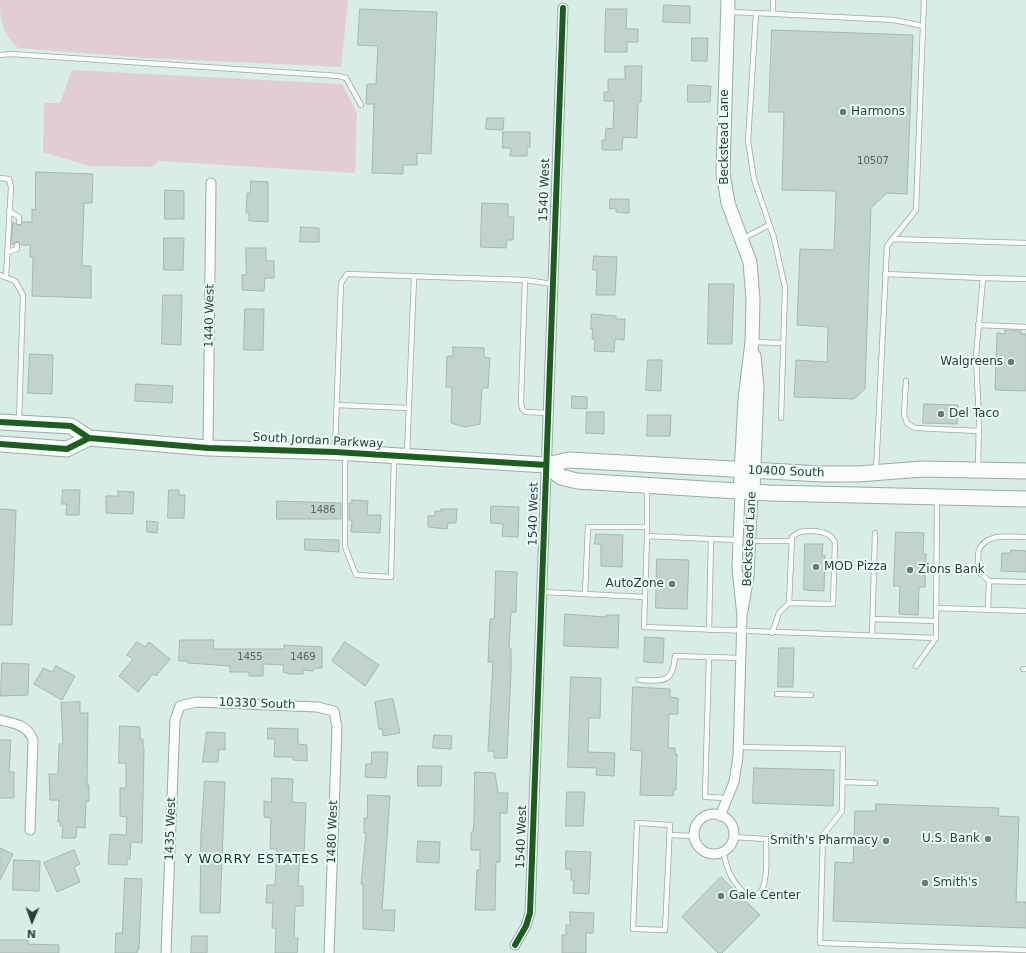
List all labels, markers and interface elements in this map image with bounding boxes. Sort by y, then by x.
street label: Beckstead Lane [718,89,732,185]
place label: Harmons [851,105,905,119]
marker: Harmons [838,107,848,117]
house number: 10507 [857,155,889,167]
street label: 1540 West [537,158,553,222]
street label: 1440 West [202,284,218,348]
place label: Walgreens [940,355,1003,369]
marker: Walgreens [1006,357,1016,367]
place label: Del Taco [949,407,999,421]
marker: Del Taco [936,409,946,419]
street label: South Jordan Parkway [252,430,384,452]
street label: 10400 South [747,463,825,481]
street label: 1540 West [526,482,542,546]
street label: Beckstead Lane [740,491,760,587]
house number: 1486 [310,504,336,516]
place label: MOD Pizza [824,560,887,574]
marker: MOD Pizza [811,562,821,572]
place label: Zions Bank [918,563,985,577]
marker: Zions Bank [905,565,915,575]
place label: AutoZone [606,577,664,591]
marker: AutoZone [667,579,677,589]
house number: 1455 [237,651,263,663]
house number: 1469 [290,651,316,663]
street label: 10330 South [218,695,296,713]
street label: 1435 West [163,797,179,861]
street label: 1480 West [325,800,341,864]
street label: 1540 West [514,805,530,869]
place label: U.S. Bank [922,832,980,846]
place label: Smith's Pharmacy [770,834,878,848]
marker: U.S. Bank [983,834,993,844]
marker: Smith's Pharmacy [881,836,891,846]
district label: Y WORRY ESTATES [184,852,320,868]
place label: Smith's [933,876,978,890]
marker: Smith's [920,878,930,888]
place label: Gale Center [729,889,801,903]
marker: Gale Center [716,891,726,901]
north arrow [12,901,52,941]
text: N [27,927,36,940]

